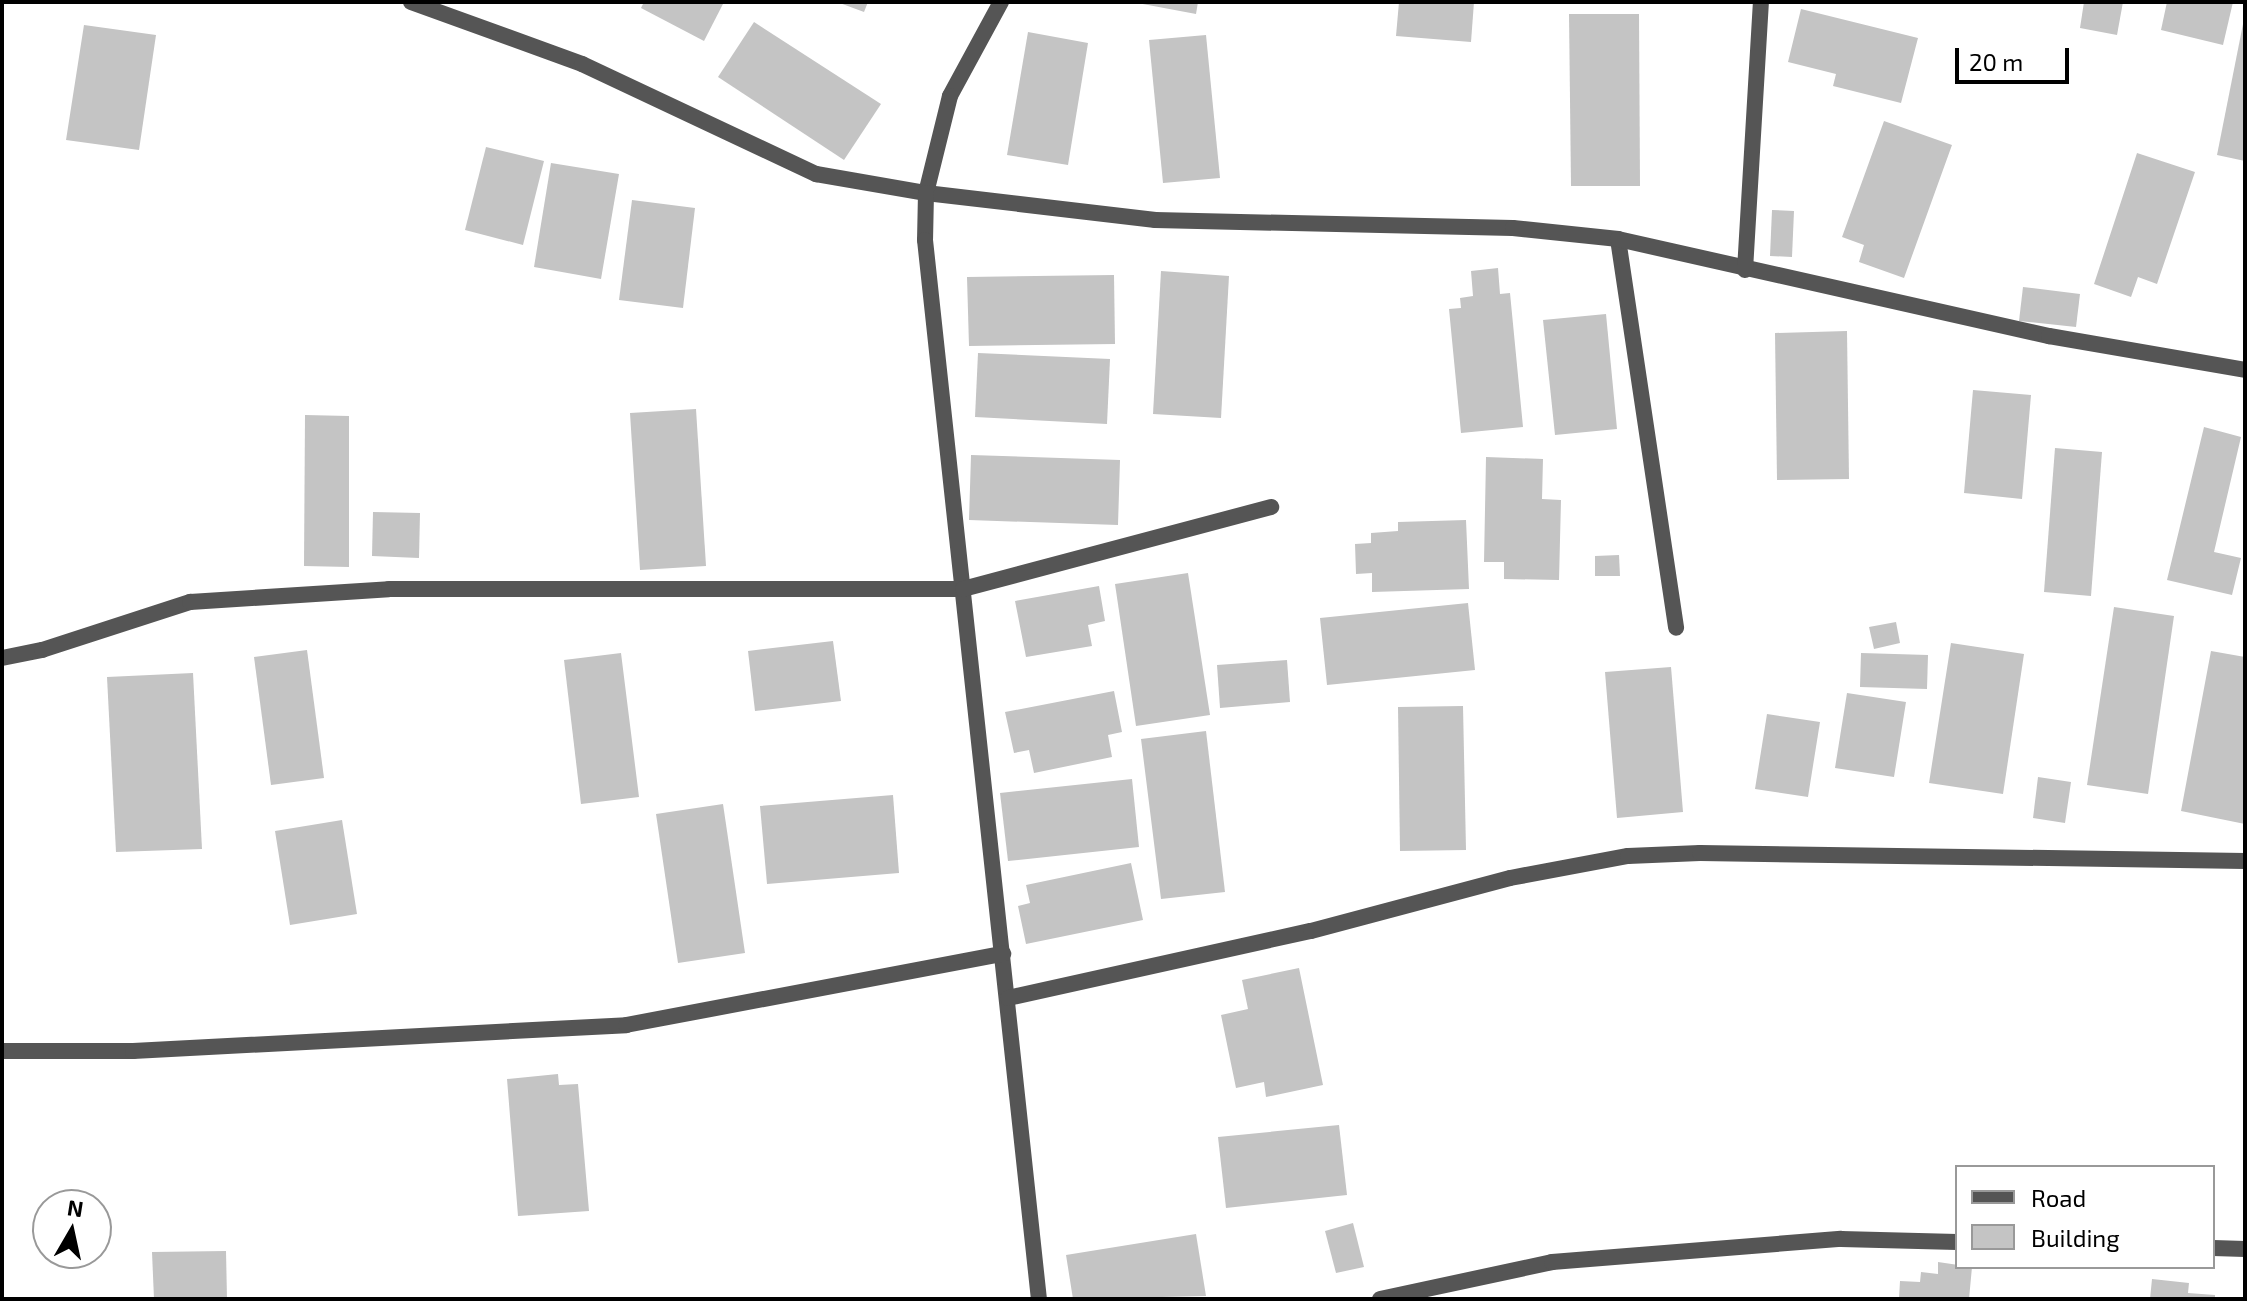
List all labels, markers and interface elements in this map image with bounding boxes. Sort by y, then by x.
scale bar [1959,32,2073,82]
text: 20 m [1969,47,2023,76]
legend [1955,1165,2215,1269]
text: Road [2031,1183,2086,1212]
north arrow [32,1189,112,1269]
text: N [66,1193,85,1221]
text: Building [2031,1223,2120,1252]

